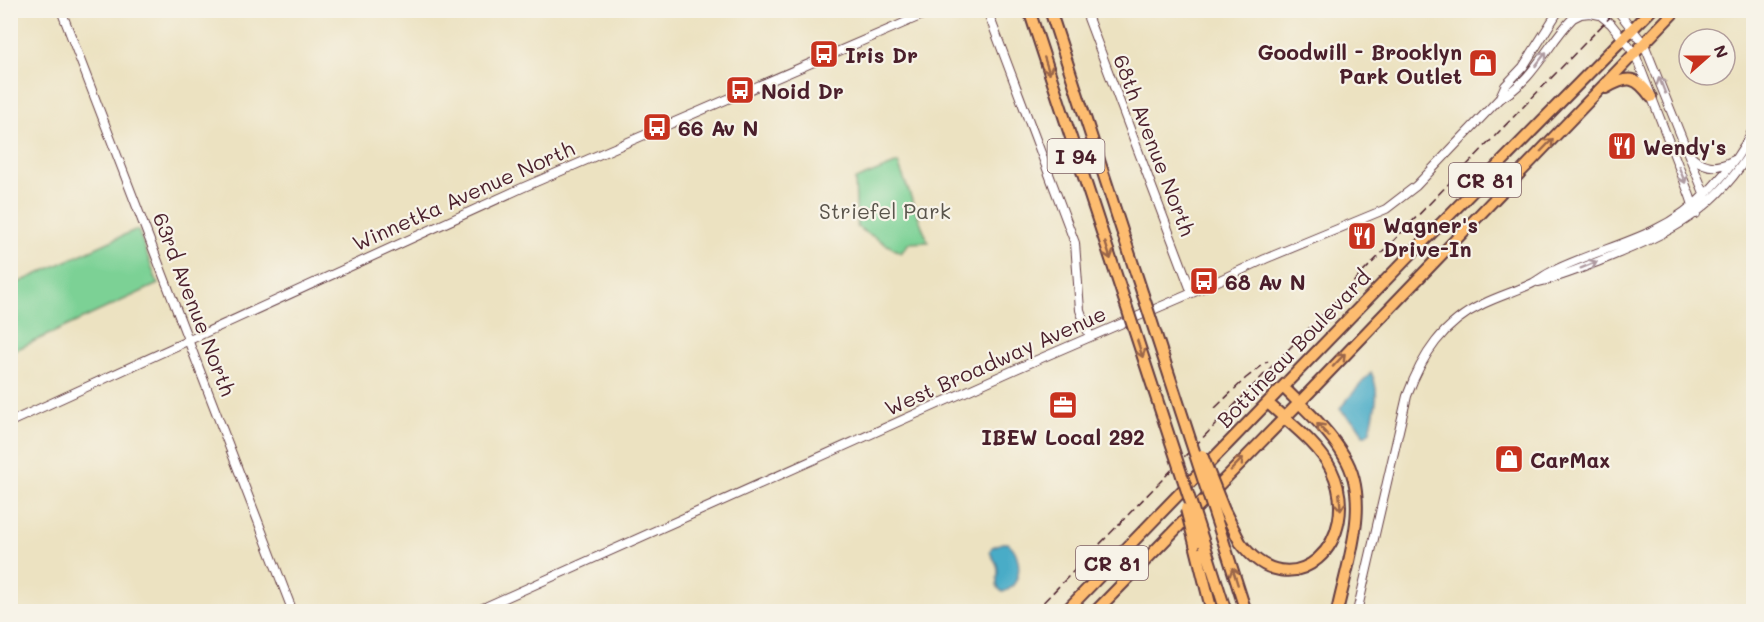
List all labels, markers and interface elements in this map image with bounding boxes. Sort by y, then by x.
north arrow [1677,27,1737,87]
bus stop icon: Iris Dr [808,38,840,70]
place label: Goodwill - Brooklyn Park Outlet [1257,38,1462,89]
place label: Iris Dr [845,41,918,68]
text: N [1709,42,1733,61]
shop icon: Goodwill - Brooklyn Park Outlet [1467,47,1499,79]
street label: 68th Avenue North [1108,50,1202,240]
one-way arrow [1535,51,1548,67]
one-way arrow [1042,56,1053,75]
bus stop icon: Noid Dr [724,74,756,106]
one-way arrow [1655,76,1666,95]
place label: Noid Dr [761,77,844,104]
bus stop icon: 66 Av N [641,111,673,143]
place label: 66 Av N [678,114,758,141]
restaurant icon: Wendy's [1606,130,1638,162]
place label: Wendy's [1643,133,1726,161]
street label: Winnetka Avenue North [348,134,578,256]
one-way arrow [1540,137,1554,152]
road number: I 94 [1048,139,1104,173]
road number: CR 81 [1449,163,1521,197]
one-way arrow [1677,165,1688,184]
park label: Striefel Park [819,197,951,224]
street label: 63rd Avenue North [148,208,242,400]
place label: Wagner's Drive-In [1383,211,1478,262]
restaurant icon: Wagner's Drive-In [1346,220,1378,252]
one-way arrow [1103,241,1114,260]
one-way arrow [1579,259,1598,270]
street label: Bottineau Boulevard [1210,263,1376,433]
bus stop icon: 68 Av N [1188,265,1220,297]
place label: 68 Av N [1225,268,1306,295]
street label: West Broadway Avenue [880,299,1110,421]
one-way arrow [1135,339,1146,358]
one-way arrow [1331,353,1346,368]
office icon: IBEW Local 292 [1047,389,1079,421]
place label: IBEW Local 292 [981,423,1145,450]
one-way arrow [1316,423,1330,438]
shop icon: CarMax [1493,443,1525,475]
place label: CarMax [1530,446,1610,473]
one-way arrow [1229,457,1244,472]
one-way arrow [1335,491,1346,511]
road number: CR 81 [1076,546,1148,580]
one-way arrow [1228,567,1239,586]

